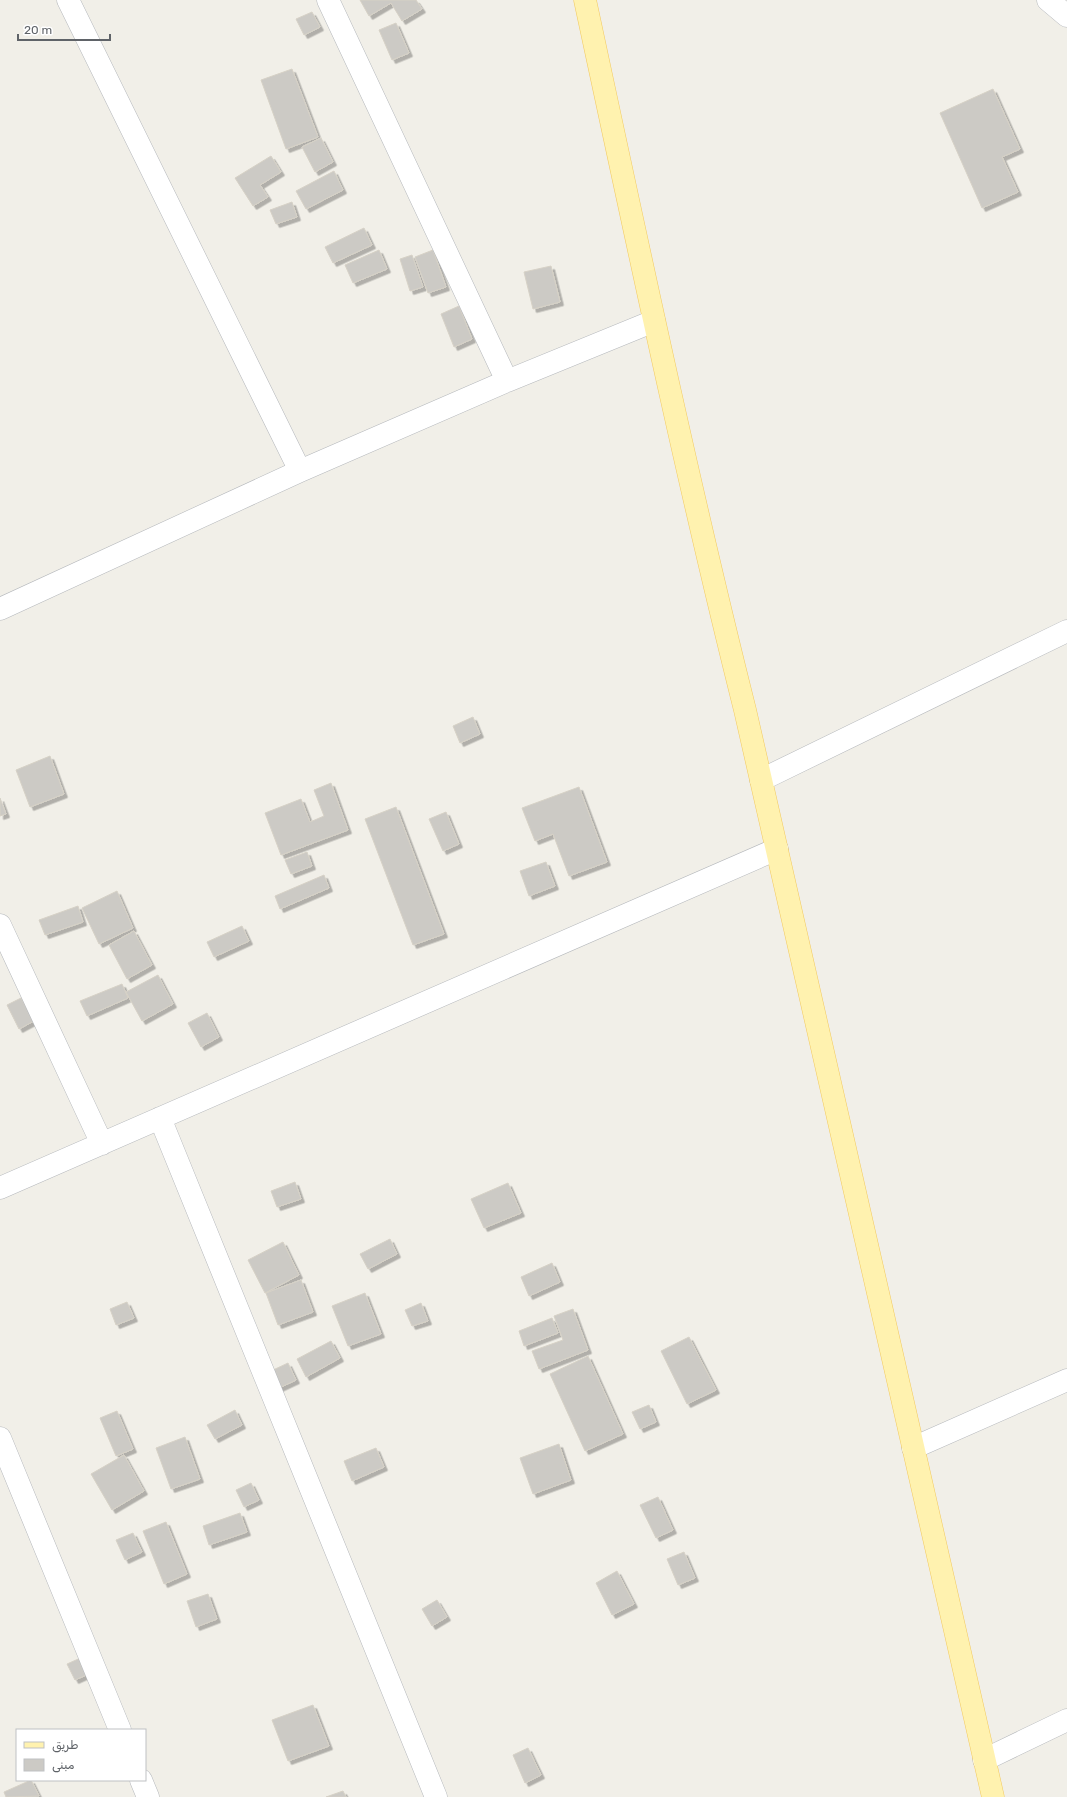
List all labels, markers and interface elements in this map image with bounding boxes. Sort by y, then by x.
scale bar [18,16,110,42]
text: 20 m [24,23,52,37]
legend [16,1729,146,1781]
text: طريق [52,1738,78,1753]
text: مبنى [52,1758,75,1773]

